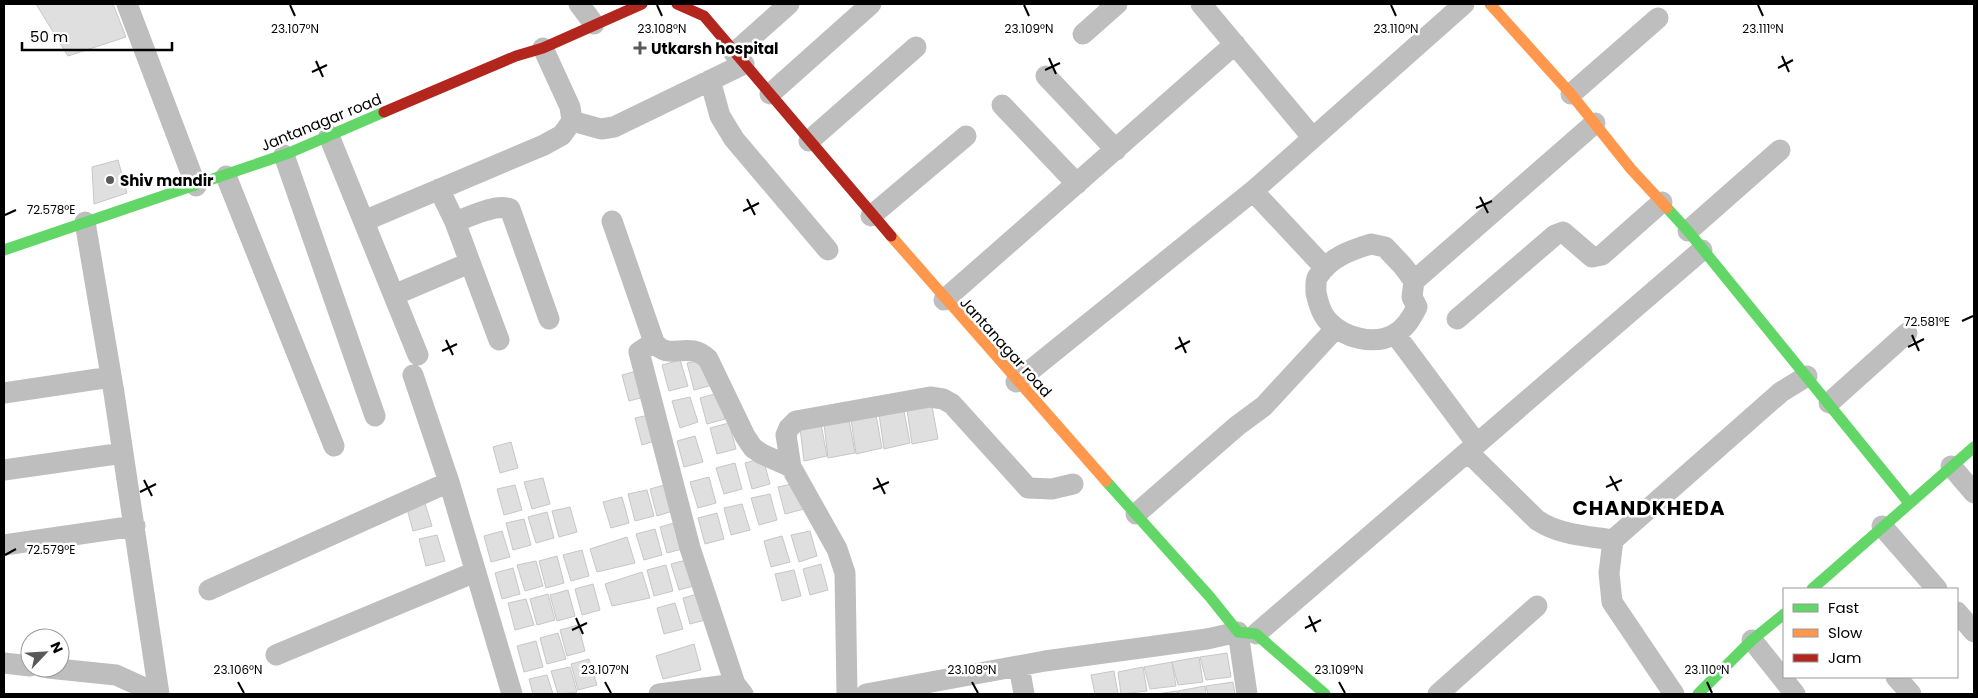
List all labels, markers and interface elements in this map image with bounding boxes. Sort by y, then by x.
scale bar [22,20,172,52]
text: 23.107°N [271,20,319,37]
text: 23.108°N [638,20,686,37]
text: 23.109°N [1005,20,1053,37]
text: 23.110°N [1373,20,1419,37]
text: 23.111°N [1742,20,1784,37]
text: 50 m [30,26,68,47]
place label: Utkarsh hospital [651,38,779,59]
marker: Utkarsh hospital [633,41,647,55]
street label: Jantanagar road [258,88,384,156]
place label: Shiv mandir [120,170,214,191]
marker: Shiv mandir [104,174,116,186]
text: 72.578°E [27,201,75,218]
street label: Jantanagar road [955,292,1057,402]
text: 72.581°E [1904,313,1950,330]
district label: CHANDKHEDA [1573,494,1725,522]
text: 72.579°E [27,541,75,558]
legend [1783,588,1958,678]
text: Fast [1828,597,1859,618]
text: Slow [1828,622,1863,643]
north arrow [20,628,70,678]
text: N [45,639,68,657]
text: Jam [1828,647,1862,668]
text: 23.106°N [214,661,262,678]
text: 23.107°N [581,661,629,678]
text: 23.108°N [948,661,996,678]
text: 23.109°N [1315,661,1363,678]
text: 23.110°N [1684,661,1730,678]

